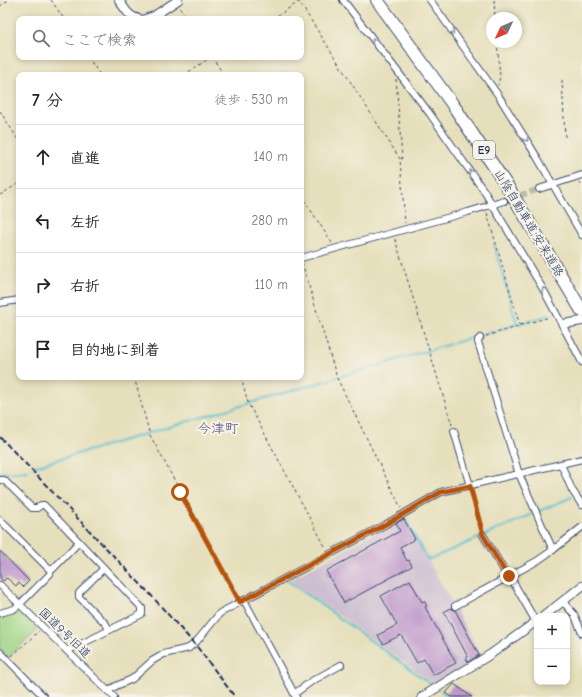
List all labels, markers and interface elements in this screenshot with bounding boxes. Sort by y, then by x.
north arrow [486,12,522,48]
search box [16,16,304,60]
icon: search [30,27,52,49]
one-way arrow [448,28,455,35]
text: ここで検索 [62,31,137,49]
one-way arrow [371,38,378,45]
text: 7 分 [32,91,63,110]
text: 徒歩 · 530 m [214,92,288,107]
one-way arrow [521,135,529,142]
road number: E9 [473,141,495,159]
icon: ahead [32,146,54,168]
text: 直進 [70,149,100,167]
text: 140 m [254,149,288,164]
street label: 山陰自動車道;安来道路 [491,167,567,279]
one-way arrow [468,169,476,176]
icon: left [32,210,54,232]
text: 左折 [70,213,100,231]
text: 280 m [251,213,288,228]
icon: right [32,274,54,296]
text: 右折 [70,277,100,295]
text: 110 m [255,277,288,292]
one-way arrow [541,287,548,294]
icon: arrive [32,338,54,360]
text: 目的地に到着 [70,341,160,359]
district label: 今津町 [197,420,239,437]
route start [171,483,189,501]
route end [500,567,518,585]
street label: 国道9号旧道 [36,605,94,661]
map controls [534,613,570,685]
button: + [534,613,570,649]
button: − [534,649,570,685]

